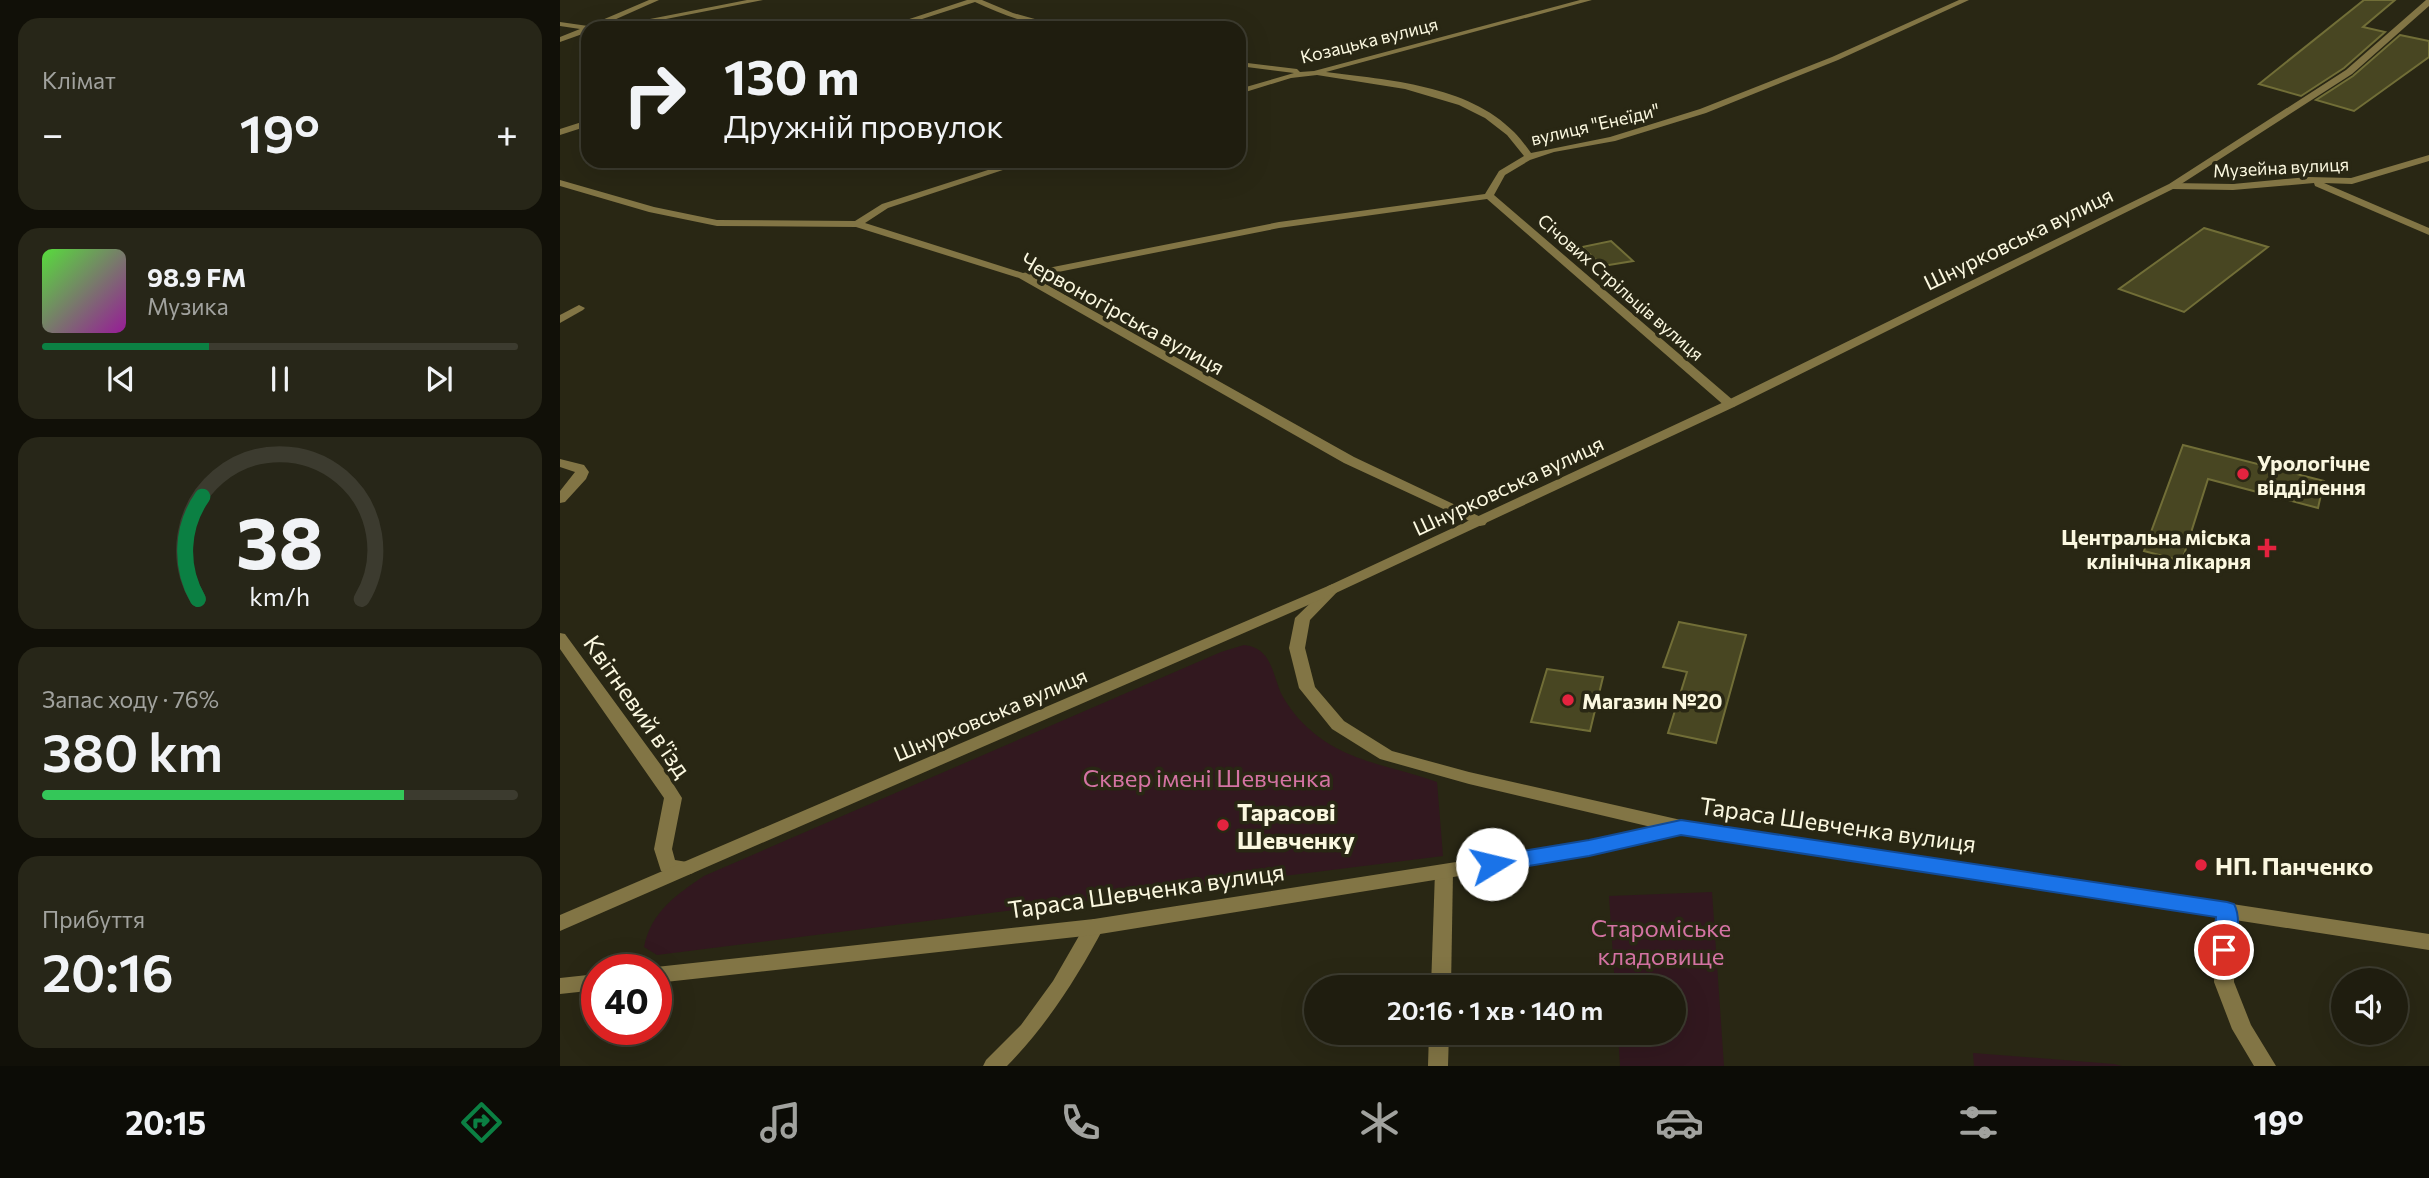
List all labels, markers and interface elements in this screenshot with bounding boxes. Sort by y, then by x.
street label: Козацька вулиця [1298,12,1440,68]
text: 130 m [724,45,859,105]
icon: right [609,49,700,140]
text: Клімат [42,66,116,94]
street label: вулиця "Енеїди" [1528,98,1662,150]
text: 19° [239,100,320,164]
text: Дружній провулок [724,105,1003,145]
text: − [42,109,64,156]
text: + [496,109,518,156]
street label: Музейна вулиця [2212,152,2350,182]
street label: Шнурковська вулиця [1919,181,2117,295]
street label: Січових Стрільців вулиця [1534,209,1708,365]
street label: Червоногірська вулиця [1017,247,1229,379]
text: 98.9 FM [147,261,246,292]
text: Музика [147,292,229,320]
icon: previous [102,360,140,398]
icon: pause [261,360,299,398]
icon: next [420,360,458,398]
street label: Шнурковська вулиця [1409,430,1607,540]
place label: Урологічне відділення [2257,450,2370,499]
marker: Урологічне відділення [2235,466,2251,482]
text: 38 [236,495,324,584]
place label: Центральна міська клінічна лікарня [2061,524,2251,573]
marker: Центральна міська клінічна лікарня [2257,538,2277,558]
text: km/h [250,581,310,611]
street label: Квітневий в'їзд [578,629,698,783]
street label: Шнурковська вулиця [890,662,1090,766]
text: Запас ходу · 76% [42,685,219,713]
place label: Магазин №20 [1582,688,1723,713]
marker: Магазин №20 [1560,692,1576,708]
text: 380 km [42,719,223,783]
park label: Сквер імені Шевченка [1083,763,1331,792]
street label: Тараса Шевченка вулиця [1698,790,1978,858]
place label: Тарасові Шевченку [1237,797,1355,854]
marker: Тарасові Шевченку [1215,817,1231,833]
position arrow [1455,827,1529,901]
place label: НП. Панченко [2215,851,2373,880]
street label: Тараса Шевченка вулиця [1006,856,1286,924]
marker: НП. Панченко [2193,857,2209,873]
text: Прибуття [42,905,145,933]
park label: Староміське кладовище [1591,913,1731,970]
pin [2194,920,2254,980]
icon: arrive [2205,931,2243,969]
text: 20:16 [42,939,174,1003]
speed limit sign: 40 [581,954,672,1045]
map controls [2331,968,2408,1045]
button: sound [2331,968,2408,1045]
text: 20:16 · 1 хв · 140 m [1387,994,1603,1025]
icon: directions [457,1098,506,1147]
icon: music [756,1098,805,1147]
icon: phone [1056,1098,1105,1147]
icon: climate [1355,1098,1404,1147]
icon: car [1655,1098,1704,1147]
icon: filters [1954,1098,2003,1147]
text: 20:15 [125,1102,206,1142]
text: 19° [2254,1102,2304,1142]

